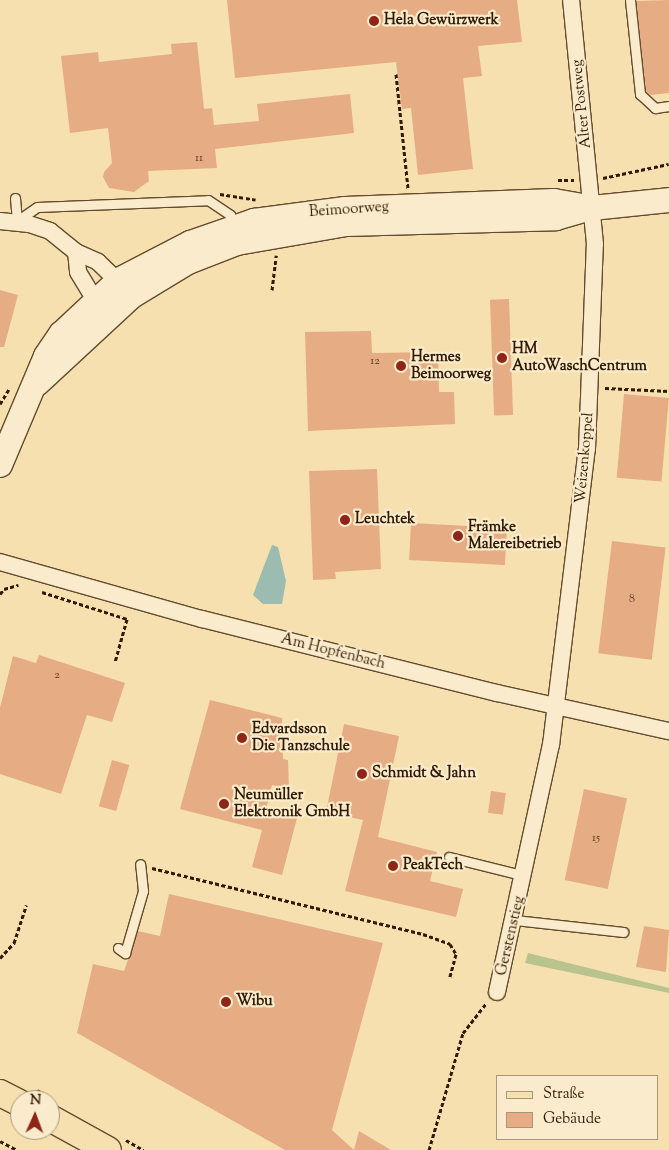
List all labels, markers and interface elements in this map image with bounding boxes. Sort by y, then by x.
place label: Hela Gewürzwerk [384,12,499,30]
marker: Hela Gewürzwerk [368,15,380,27]
street label: Alter Postweg [568,59,596,149]
house number: 11 [195,152,203,166]
street label: Beimoorweg [308,198,390,222]
place label: HM AutoWaschCentrum [512,340,647,375]
place label: Hermes Beimoorweg [411,348,491,383]
marker: HM AutoWaschCentrum [496,352,508,364]
house number: 12 [370,355,380,369]
marker: Hermes Beimoorweg [395,360,407,372]
street label: Weizenkoppel [572,412,598,504]
place label: Leuchtek [355,511,415,529]
marker: Leuchtek [339,514,351,526]
place label: Främke Malereibetrieb [468,518,562,553]
marker: Främke Malereibetrieb [452,530,464,542]
house number: 8 [629,593,635,607]
street label: Am Hopfenbach [279,630,387,674]
house number: 2 [54,669,60,683]
place label: Edvardsson Die Tanzschule [252,720,350,755]
marker: Edvardsson Die Tanzschule [236,732,248,744]
place label: Schmidt & Jahn [372,765,476,783]
marker: Schmidt & Jahn [356,768,368,780]
place label: Neumüller Elektronik GmbH [234,786,350,821]
marker: Neumüller Elektronik GmbH [218,798,230,810]
house number: 15 [592,832,600,846]
place label: PeakTech [403,857,463,875]
marker: PeakTech [387,860,399,872]
street label: Gerstenstieg [493,894,529,978]
place label: Wibu [236,993,273,1011]
marker: Wibu [220,996,232,1008]
legend [497,1075,659,1140]
text: Straße [543,1084,585,1105]
north arrow [10,1090,60,1140]
text: N [30,1091,41,1111]
text: Gebäude [543,1109,601,1130]

